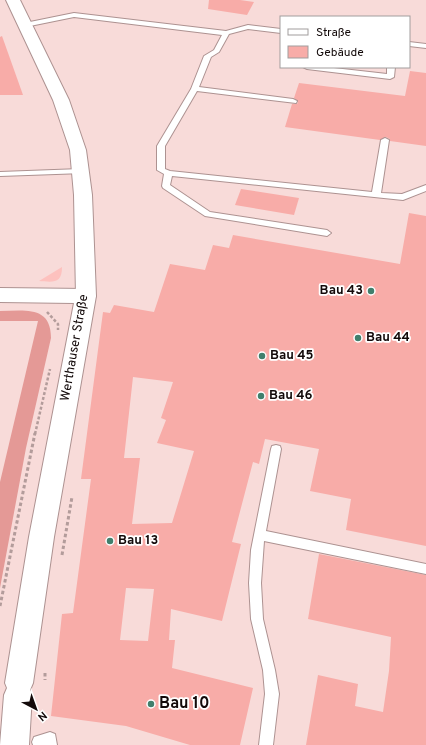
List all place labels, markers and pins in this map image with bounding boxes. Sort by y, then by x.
place label: Bau 43 [320,283,363,299]
marker: Bau 43 [366,286,376,296]
place label: Bau 44 [366,330,410,346]
marker: Bau 44 [353,333,363,343]
place label: Bau 45 [270,348,314,364]
marker: Bau 45 [257,351,267,361]
place label: Bau 46 [269,388,313,404]
marker: Bau 46 [256,391,266,401]
place label: Bau 13 [118,533,158,549]
marker: Bau 13 [105,536,115,546]
place label: Bau 10 [159,694,209,714]
marker: Bau 10 [146,699,156,709]

